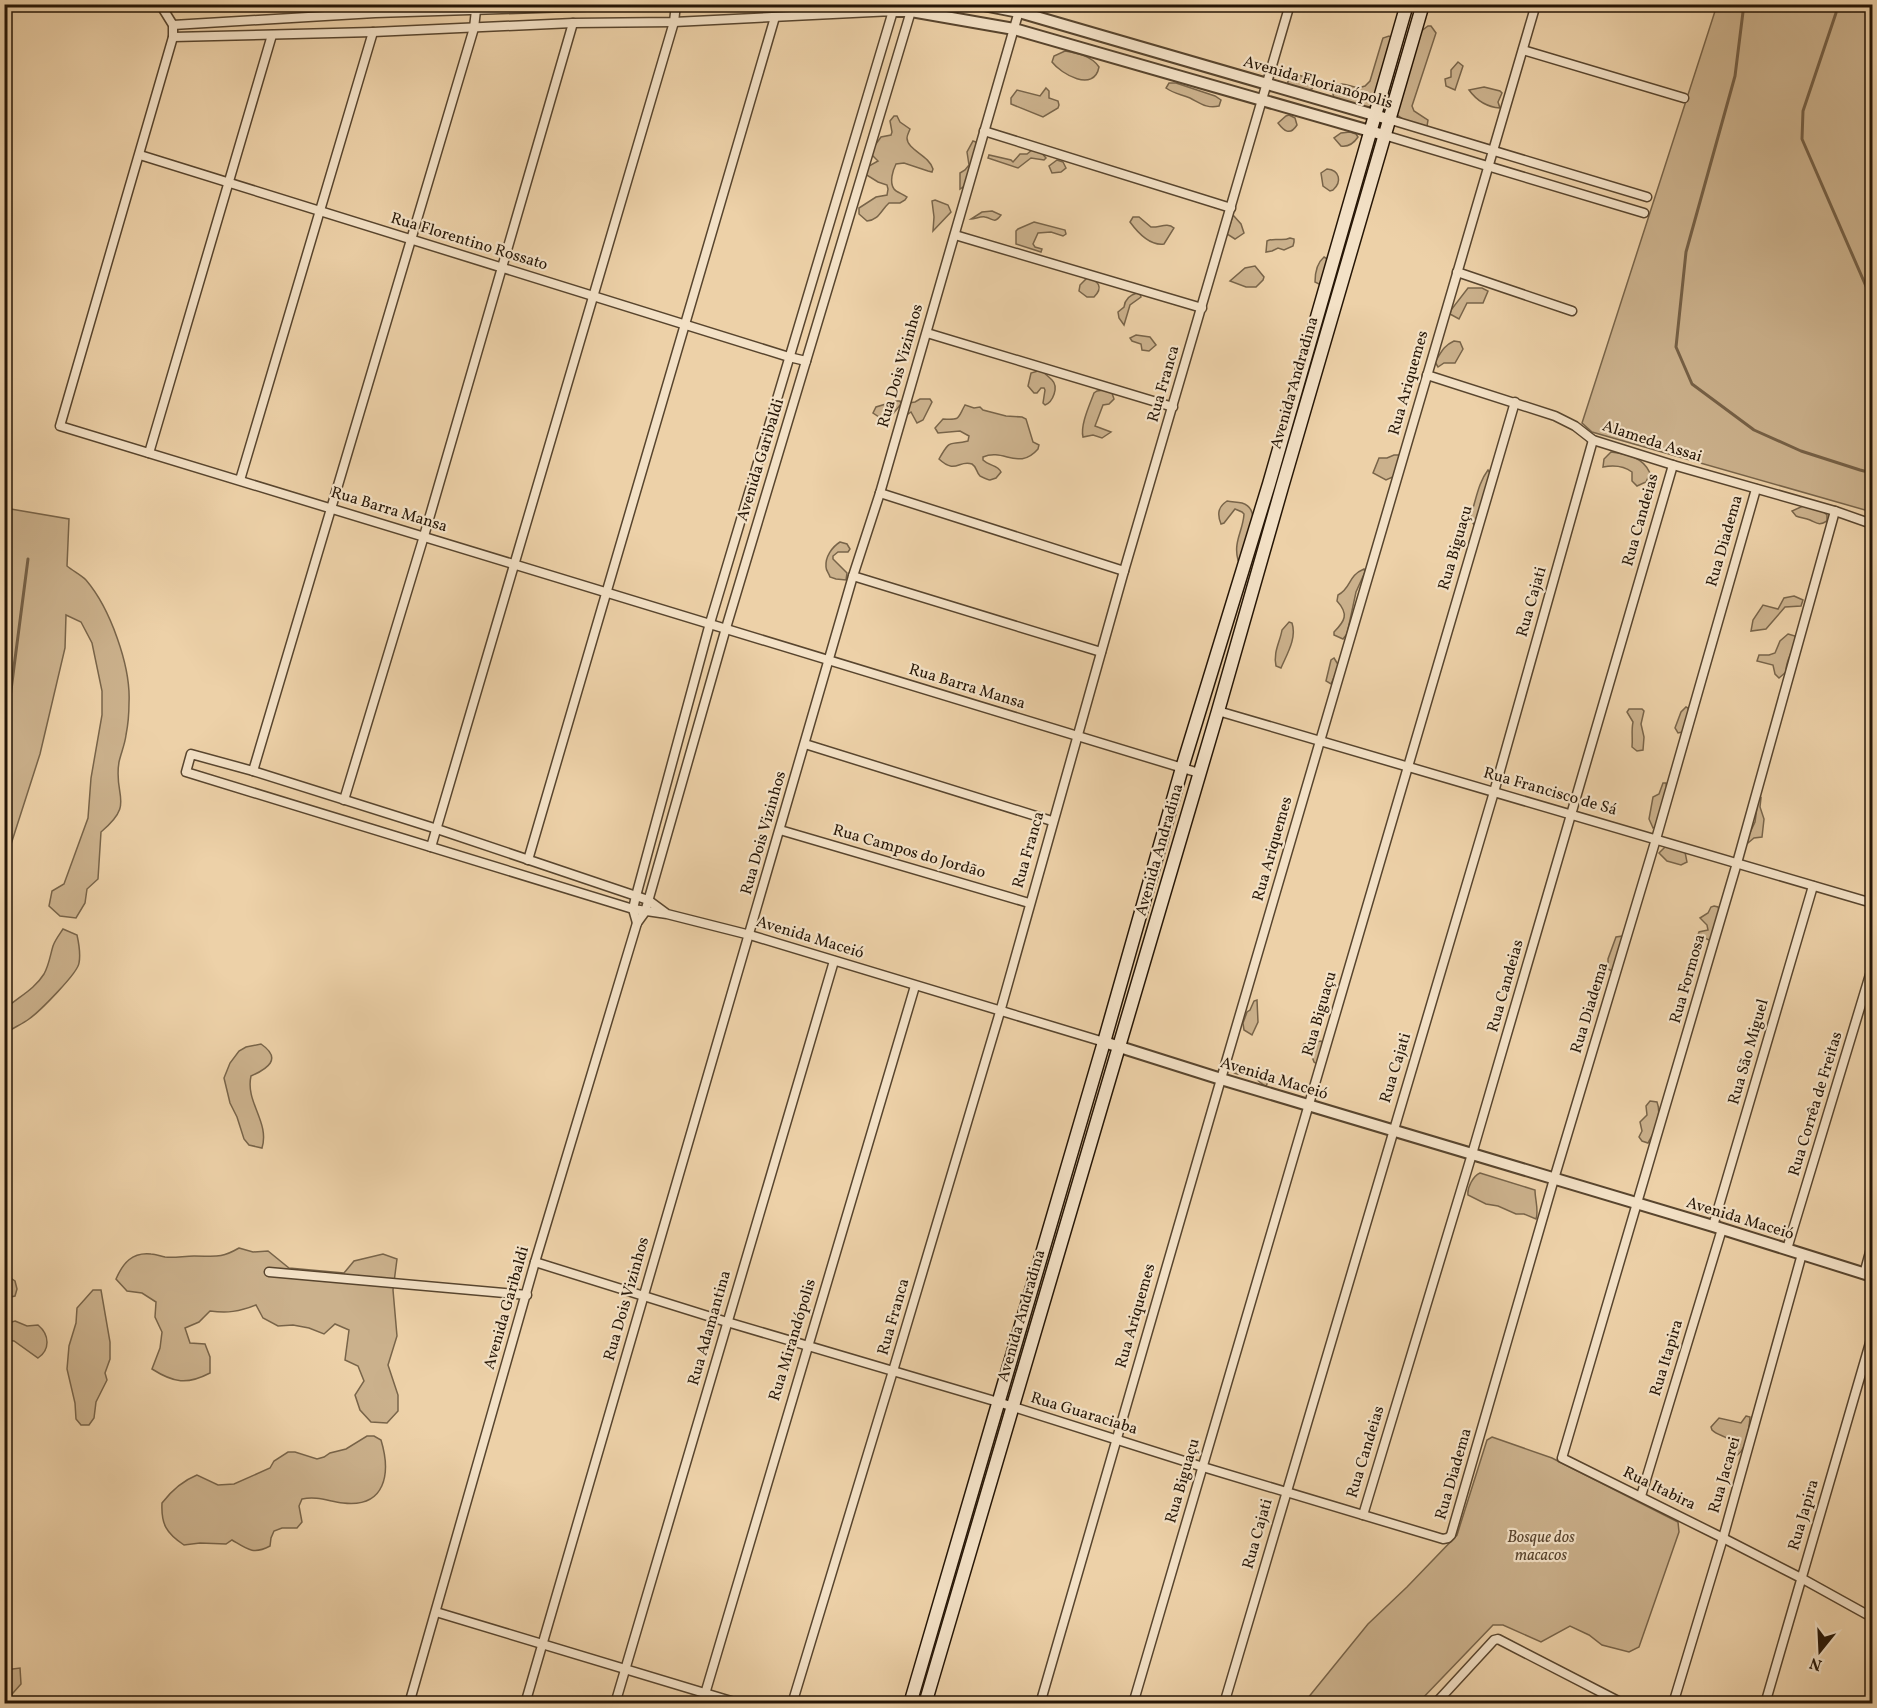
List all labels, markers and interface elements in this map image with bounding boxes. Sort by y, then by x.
street label: Avenida Florianópolis [1241,51,1395,115]
street label: Rua Florentino Rossato [388,208,550,276]
street label: Rua Dois Vizinhos [873,301,929,431]
street label: Avenida Andradina [1266,314,1324,452]
street label: Rua Ariquemes [1384,328,1434,438]
street label: Rua Franca [1143,343,1185,425]
street label: Avenida Garibaldi [732,396,790,524]
street label: Alameda Assai [1599,416,1705,469]
street label: Rua Candeias [1617,471,1665,569]
street label: Rua Barra Mansa [328,482,450,538]
street label: Rua Diadema [1701,493,1749,589]
street label: Rua Biguaçu [1433,503,1479,593]
street label: Rua Cajati [1511,564,1553,640]
street label: Rua Barra Mansa [906,659,1028,715]
street label: Rua Francisco de Sá [1481,762,1619,822]
street label: Rua Dois Vizinhos [736,768,792,898]
street label: Avenida Andradina [1131,781,1189,919]
street label: Rua Ariquemes [1248,794,1298,904]
street label: Rua Franca [1008,809,1050,891]
street label: Rua Campos do Jordão [830,820,988,884]
street label: Avenida Maceió [753,911,867,965]
street label: Rua Formosa [1665,932,1711,1026]
street label: Rua Candeias [1482,937,1530,1035]
street label: Rua Diadema [1566,960,1614,1056]
street label: Rua Biguaçu [1297,969,1343,1059]
street label: Rua São Miguel [1723,996,1775,1107]
street label: Rua Corrêa de Freitas [1784,1029,1849,1179]
street label: Rua Cajati [1375,1030,1417,1106]
street label: Avenida Maceió [1217,1052,1331,1106]
street label: Avenida Maceió [1683,1192,1797,1246]
street label: Rua Dois Vizinhos [599,1234,655,1364]
street label: Avenida Garibaldi [479,1244,535,1372]
street label: Avenida Andradina [993,1247,1051,1385]
street label: Rua Ariquemes [1111,1261,1161,1371]
street label: Rua Adamantina [683,1268,737,1388]
street label: Rua Mirandópolis [764,1276,822,1404]
street label: Rua Franca [873,1276,915,1358]
street label: Rua Itapira [1645,1317,1689,1399]
street label: Rua Guaraciaba [1028,1387,1140,1441]
street label: Rua Candeias [1342,1403,1390,1501]
street label: Rua Diadema [1430,1426,1478,1522]
street label: Rua Jacarei [1704,1434,1746,1516]
street label: Rua Biguaçu [1160,1436,1206,1526]
street label: Rua Itabira [1619,1462,1699,1516]
street label: Rua Japira [1783,1477,1825,1553]
street label: Rua Cajati [1237,1496,1279,1572]
park label: Bosque dos macacos [1507,1527,1575,1567]
north arrow [1790,1621,1850,1681]
text: N [1807,1651,1825,1676]

